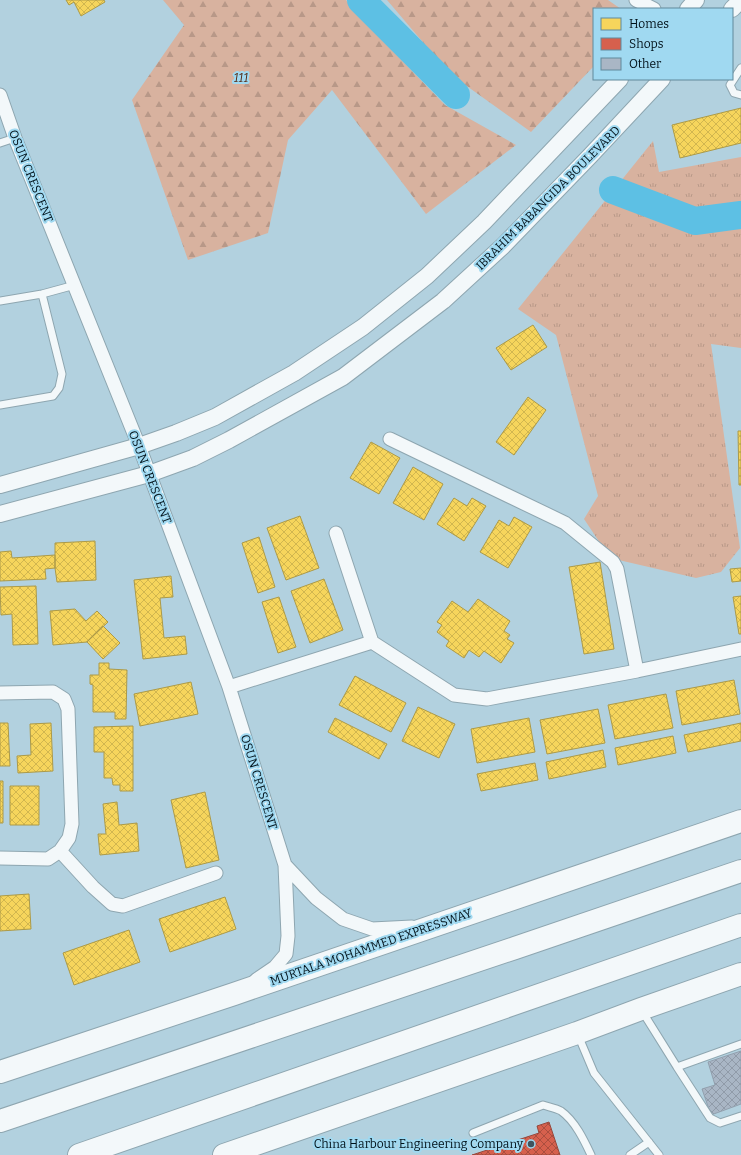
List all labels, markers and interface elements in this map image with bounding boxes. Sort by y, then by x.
legend [593,8,733,80]
text: Homes [629,17,669,31]
text: Shops [629,37,664,51]
text: Other [629,57,662,71]
park label: 111 [234,71,248,85]
street label: IBRAHIM BABANGIDA BOULEVARD [473,123,623,273]
street label: OSUN CRESCENT [6,128,56,224]
street label: OSUN CRESCENT [126,428,174,526]
street label: OSUN CRESCENT [238,733,280,831]
street label: MURTALA MOHAMMED EXPRESSWAY [268,906,474,988]
place label: China Harbour Engineering Company [314,1137,524,1151]
marker: China Harbour Engineering Company [526,1139,536,1149]

